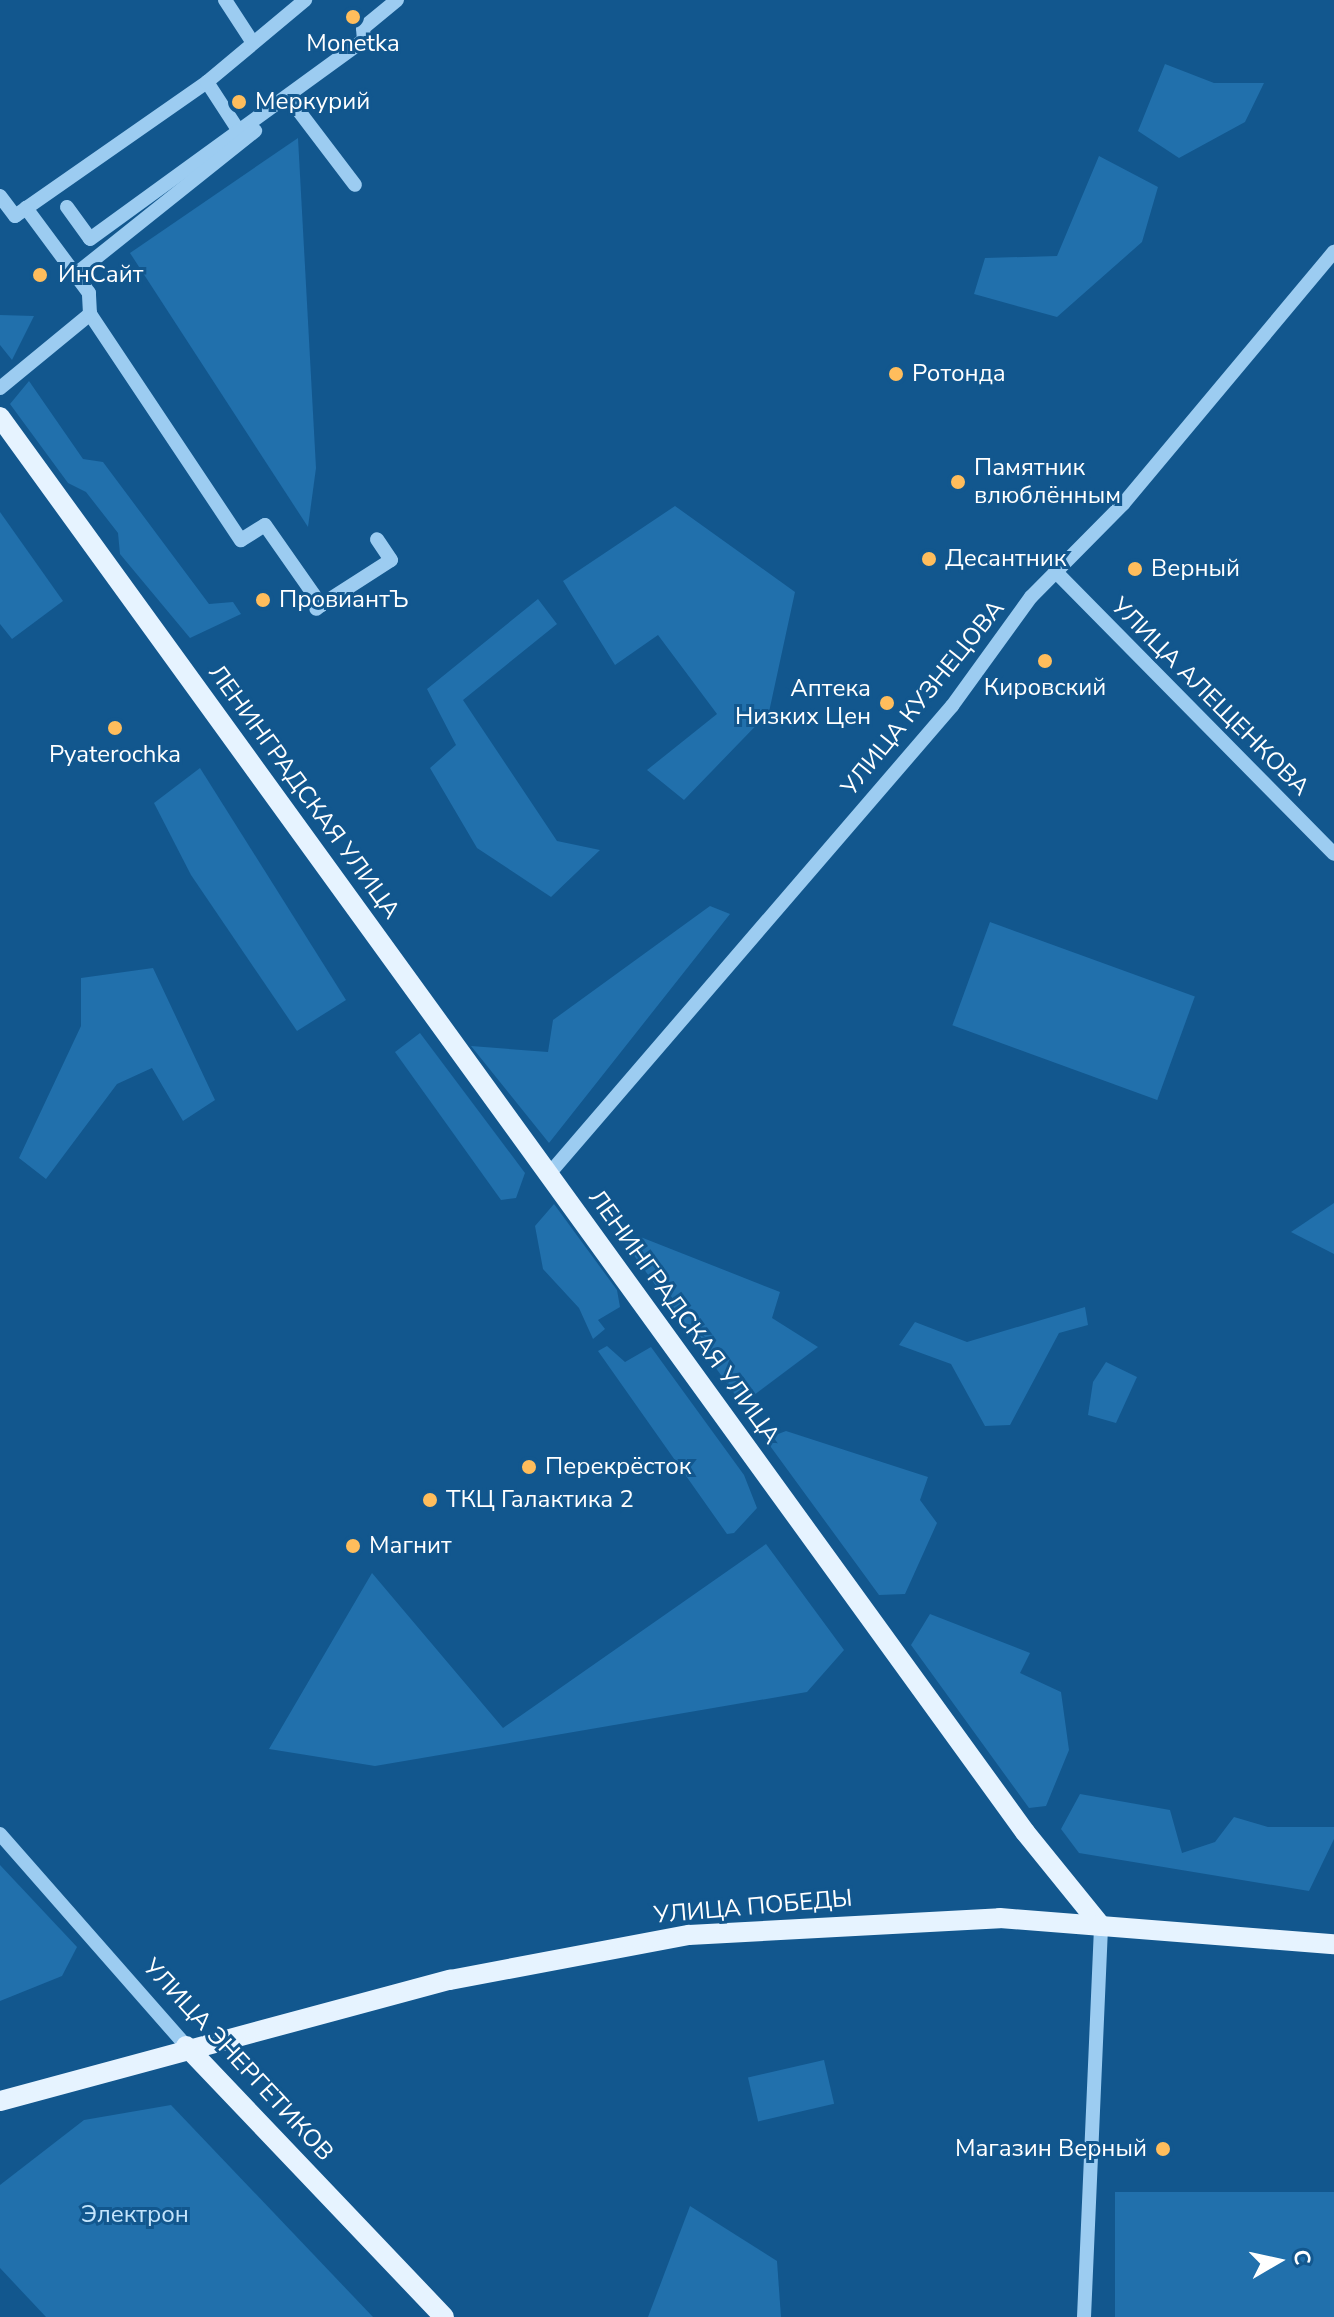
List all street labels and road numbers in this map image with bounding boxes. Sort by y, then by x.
street label: УЛИЦА АЛЕЩЕНКОВА [1105,592,1315,802]
street label: УЛИЦА КУЗНЕЦОВА [835,595,1011,801]
street label: ЛЕНИНГРАДСКАЯ УЛИЦА [202,659,406,925]
street label: ЛЕНИНГРАДСКАЯ УЛИЦА [582,1184,786,1450]
street label: УЛИЦА ПОБЕДЫ [653,1884,853,1930]
street label: УЛИЦА ЭНЕРГЕТИКОВ [137,1953,339,2167]

